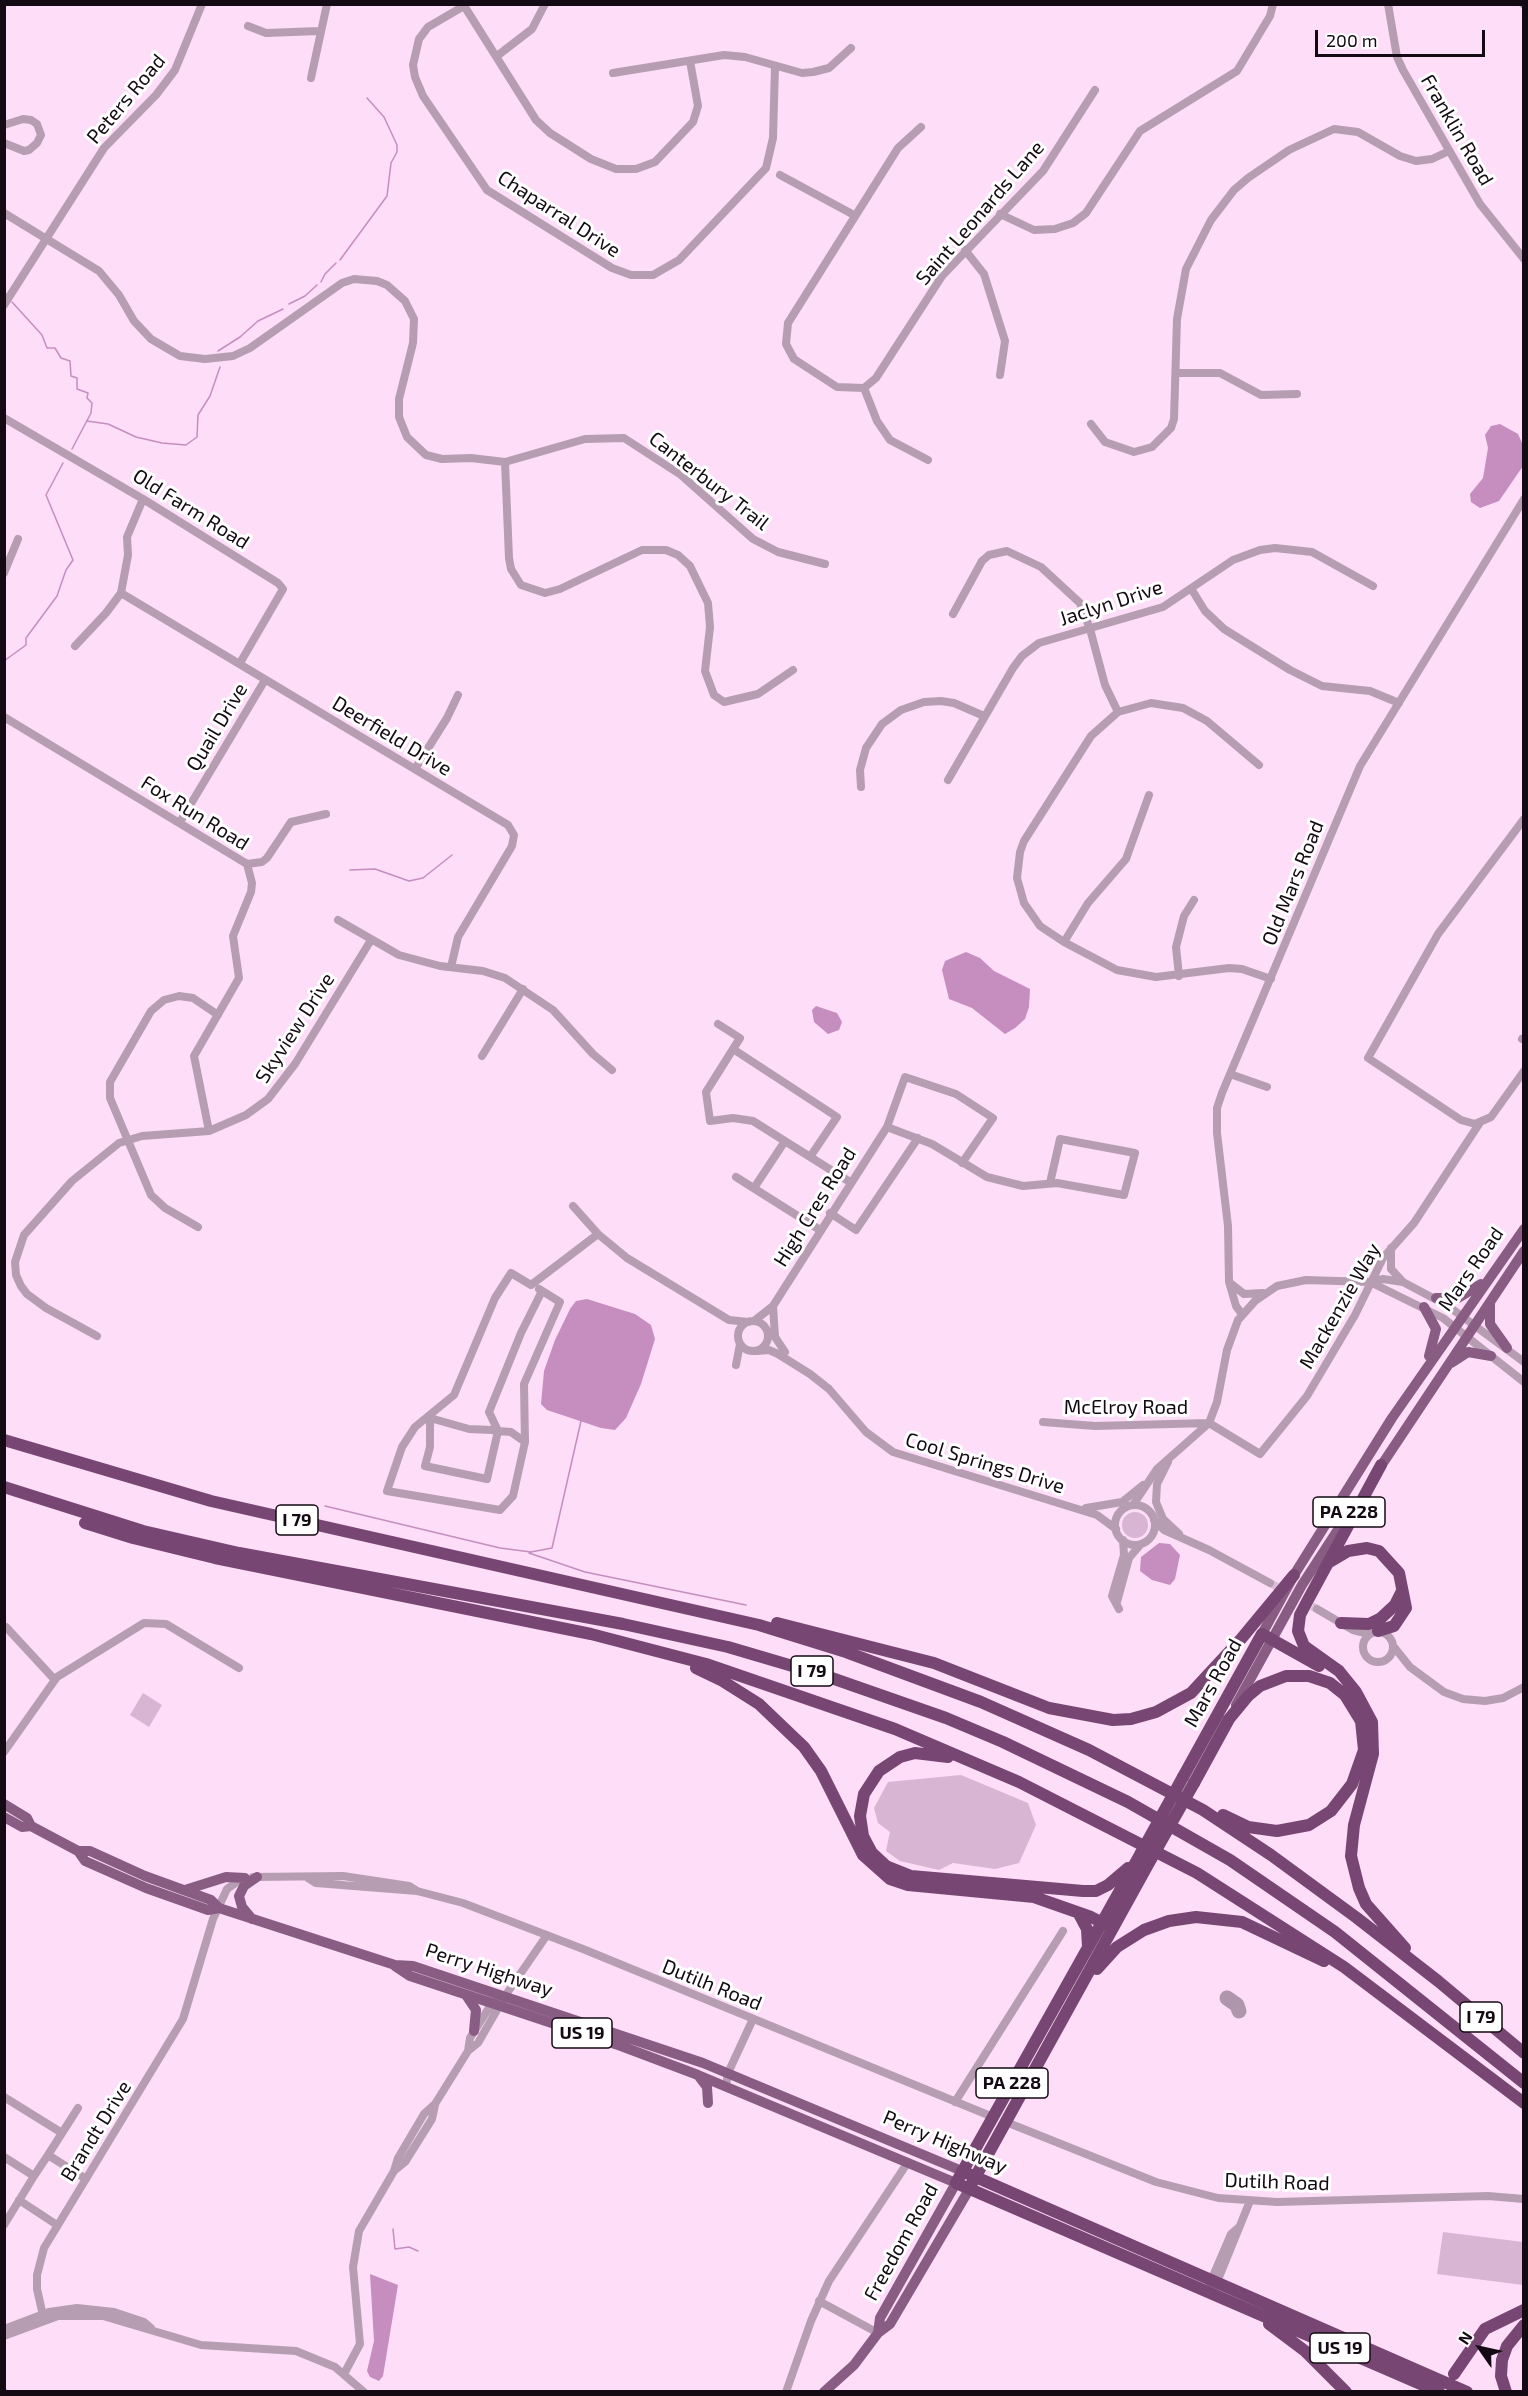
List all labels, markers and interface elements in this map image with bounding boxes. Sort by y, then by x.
scale bar [1318,18,1488,56]
text: 200 m [1326,29,1378,51]
street label: Peters Road [82,49,170,149]
street label: Franklin Road [1416,70,1498,190]
street label: Saint Leonards Lane [911,136,1049,290]
street label: Chaparral Drive [493,165,625,263]
street label: Canterbury Trail [644,427,774,535]
street label: Old Farm Road [128,464,254,554]
street label: Jaclyn Drive [1056,575,1166,631]
street label: Quail Drive [181,679,253,775]
street label: Deerfield Drive [328,691,456,781]
street label: Fox Run Road [137,770,253,856]
street label: Old Mars Road [1257,817,1329,949]
street label: Skyview Drive [250,968,340,1088]
street label: High Cres Road [769,1143,861,1271]
street label: Mars Road [1433,1222,1509,1316]
street label: Mackenzie Way [1294,1239,1386,1373]
street label: McElroy Road [1064,1395,1188,1419]
street label: Cool Springs Drive [903,1427,1067,1499]
road number: PA 228 [1313,1497,1385,1527]
road number: I 79 [276,1505,318,1535]
street label: Mars Road [1179,1635,1247,1731]
road number: I 79 [791,1656,833,1686]
street label: Perry Highway [422,1938,556,2002]
street label: Dutilh Road [659,1954,765,2016]
road number: I 79 [1460,2002,1502,2032]
road number: US 19 [552,2018,612,2048]
road number: PA 228 [976,2068,1048,2098]
street label: Brandt Drive [56,2076,136,2186]
street label: Perry Highway [879,2105,1011,2179]
street label: Dutilh Road [1224,2168,1330,2196]
street label: Freedom Road [859,2179,943,2305]
north arrow [1450,2318,1510,2378]
text: N [1454,2328,1476,2348]
road number: US 19 [1310,2333,1370,2363]

